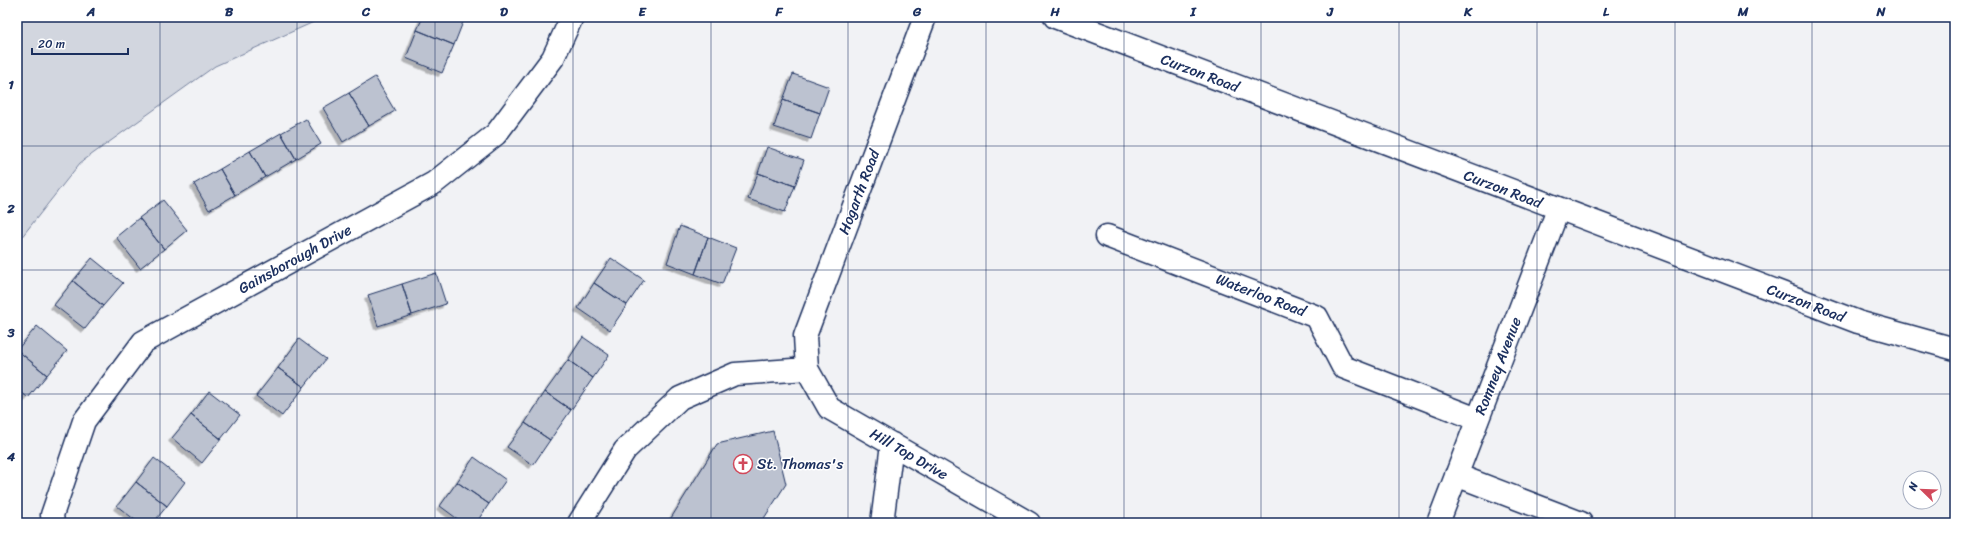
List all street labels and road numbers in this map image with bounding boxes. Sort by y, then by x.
street label: Curzon Road [1157,46,1244,100]
street label: Hogarth Road [831,145,888,238]
street label: Curzon Road [1460,162,1547,216]
street label: Gainsborough Drive [233,217,357,301]
street label: Waterloo Road [1212,266,1311,325]
street label: Curzon Road [1763,276,1850,330]
street label: Romney Avenue [1467,313,1529,419]
street label: Hill Top Drive [865,421,954,487]

